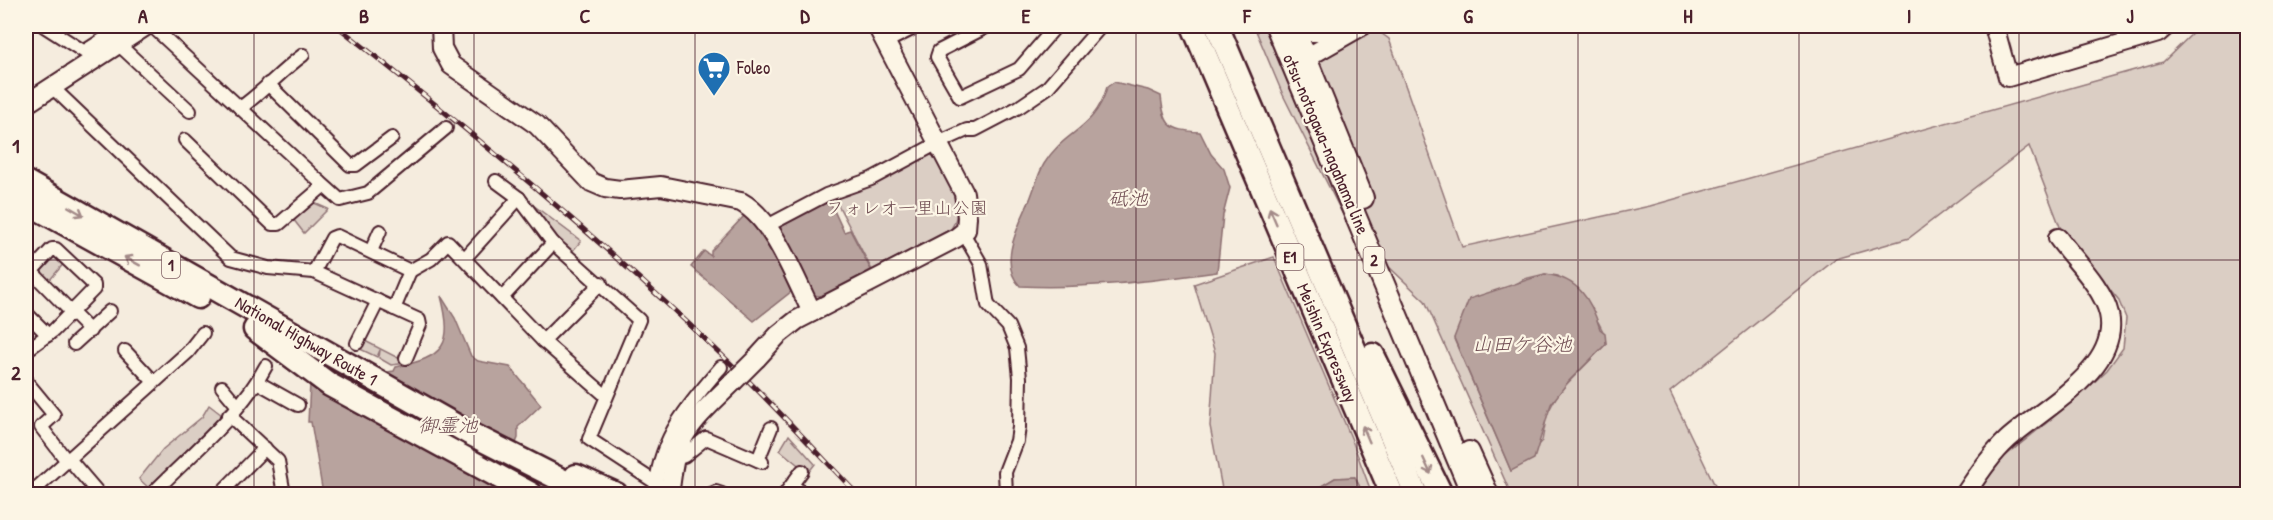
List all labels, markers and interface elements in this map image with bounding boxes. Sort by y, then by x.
text: A [138,2,148,29]
text: B [359,2,369,29]
text: C [580,2,591,29]
text: D [800,2,810,29]
text: E [1022,2,1031,29]
text: F [1242,2,1252,29]
text: G [1463,2,1473,29]
text: H [1683,2,1693,29]
text: I [1907,2,1911,29]
text: J [2126,2,2134,29]
supermarket icon: Foleo [696,50,732,97]
street label: otsu-notogawa-nagahama line [1277,50,1376,238]
place label: Foleo [736,55,770,80]
text: 1 [12,132,20,159]
water label: 砥池 [1108,184,1149,211]
park label: フォレオ一里山公園 [826,195,988,220]
one-way arrow [67,205,84,217]
one-way arrow [1267,207,1278,225]
road number: E1 [1276,244,1304,270]
road number: 2 [1364,247,1384,273]
road number: 1 [162,252,180,278]
one-way arrow [124,255,141,267]
street label: Meishin Expressway [1291,279,1364,407]
street label: National Highway Route 1 [231,290,382,391]
water label: 山田ケ谷池 [1472,330,1573,357]
text: 2 [11,359,21,386]
water label: 御霊池 [418,411,479,438]
one-way arrow [1360,425,1371,443]
one-way arrow [1422,456,1434,474]

